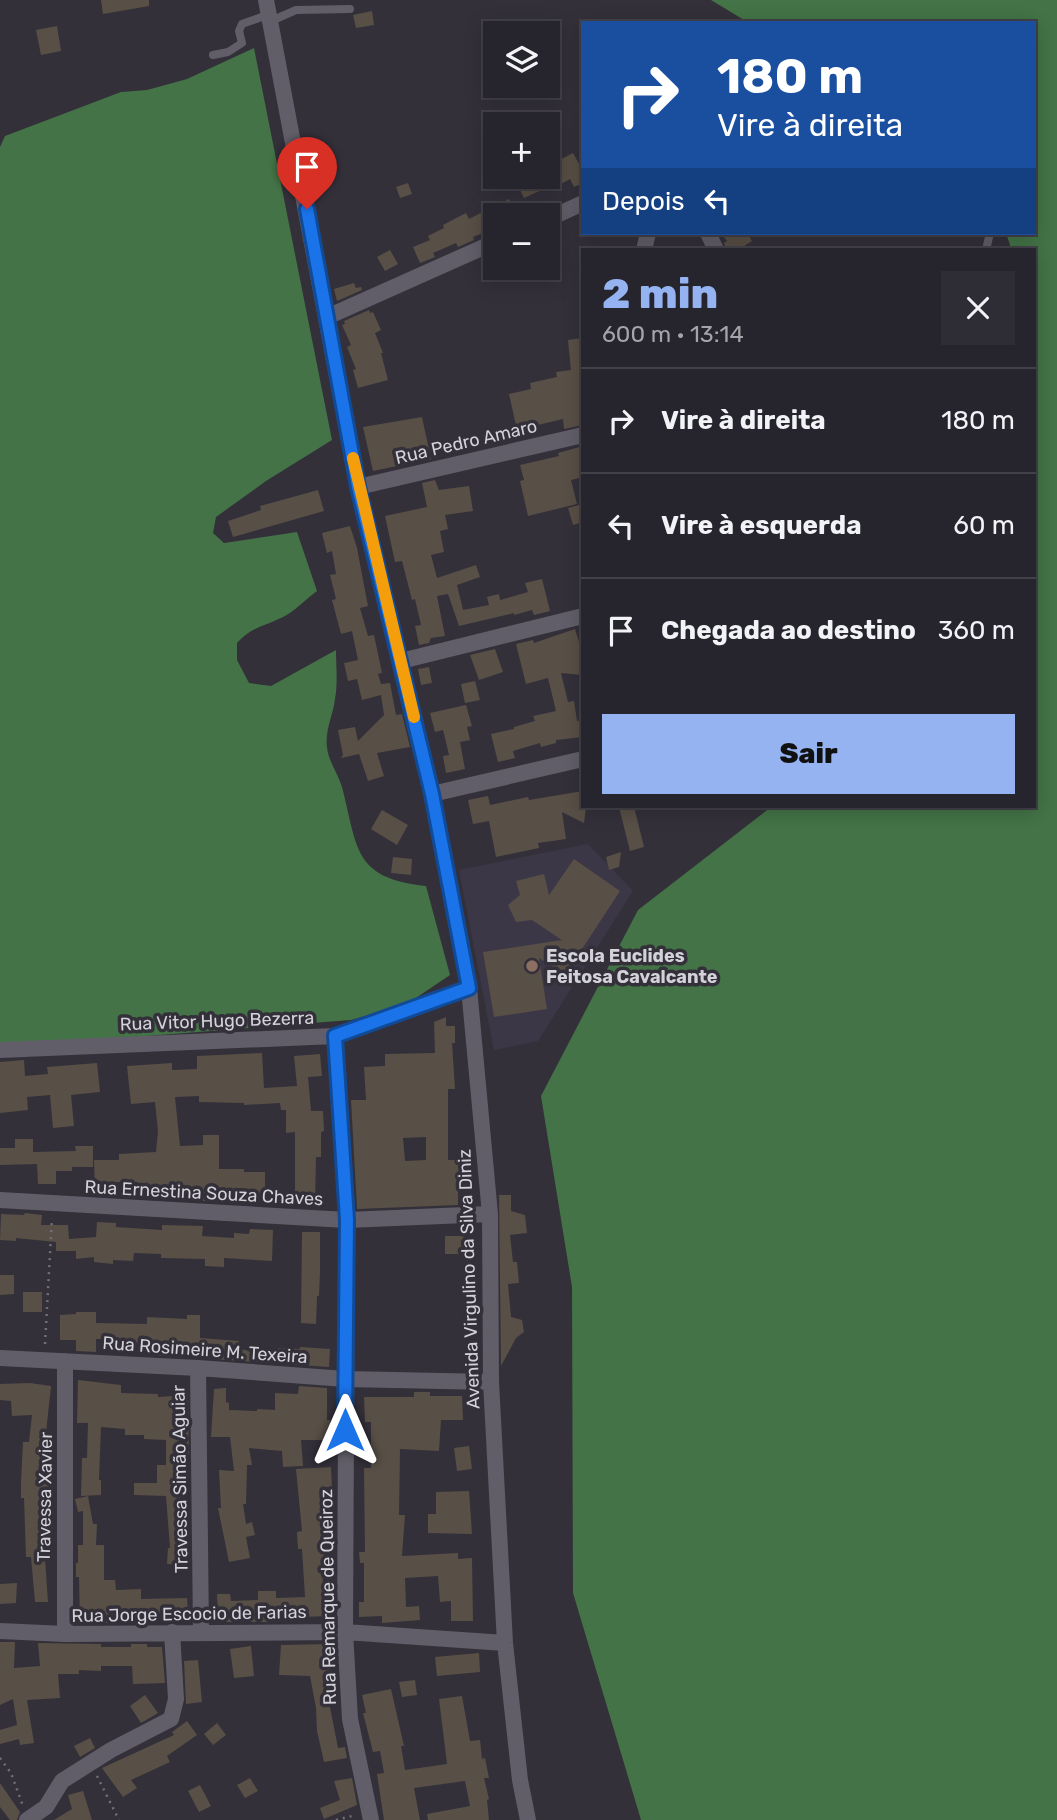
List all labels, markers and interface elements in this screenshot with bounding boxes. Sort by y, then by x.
map controls [483,21,560,280]
button: layers [483,21,560,98]
text: 180 m [717,47,863,105]
icon: right [602,49,693,140]
text: Vire à direita [717,106,903,144]
button: + [483,112,560,189]
pin [277,137,337,209]
icon: arrive [288,148,326,186]
icon: left [698,182,736,220]
text: Depois [602,186,684,217]
button: − [483,203,560,280]
text: 2 min [602,269,718,319]
button: close [941,271,1015,345]
text: 600 m · 13:14 [602,320,744,348]
icon: right [602,402,640,440]
text: Vire à direita [661,405,826,436]
text: 180 m [941,405,1015,436]
street label: Rua Pedro Amaro [393,415,539,469]
icon: left [602,507,640,545]
text: Vire à esquerda [661,510,862,541]
text: 60 m [953,510,1015,541]
icon: arrive [602,612,640,650]
text: Chegada ao destino [661,615,916,646]
text: 360 m [938,615,1015,646]
button: Sair [602,714,1015,794]
place label: Escola Euclides Feitosa Cavalcante [546,945,718,988]
marker: Escola Euclides Feitosa Cavalcante [524,958,540,974]
street label: Rua Vitor Hugo Bezerra [119,1007,315,1035]
street label: Avenida Virgulino da Silva Diniz [453,1149,485,1409]
street label: Rua Ernestina Souza Chaves [84,1176,324,1210]
street label: Rua Rosimeire M. Texeira [102,1332,308,1368]
street label: Travessa Simão Aguiar [167,1385,193,1573]
position arrow [308,1393,382,1467]
street label: Travessa Xavier [33,1432,57,1562]
street label: Rua Remarque de Queiroz [315,1489,341,1705]
street label: Rua Jorge Escocio de Farias [71,1601,307,1627]

